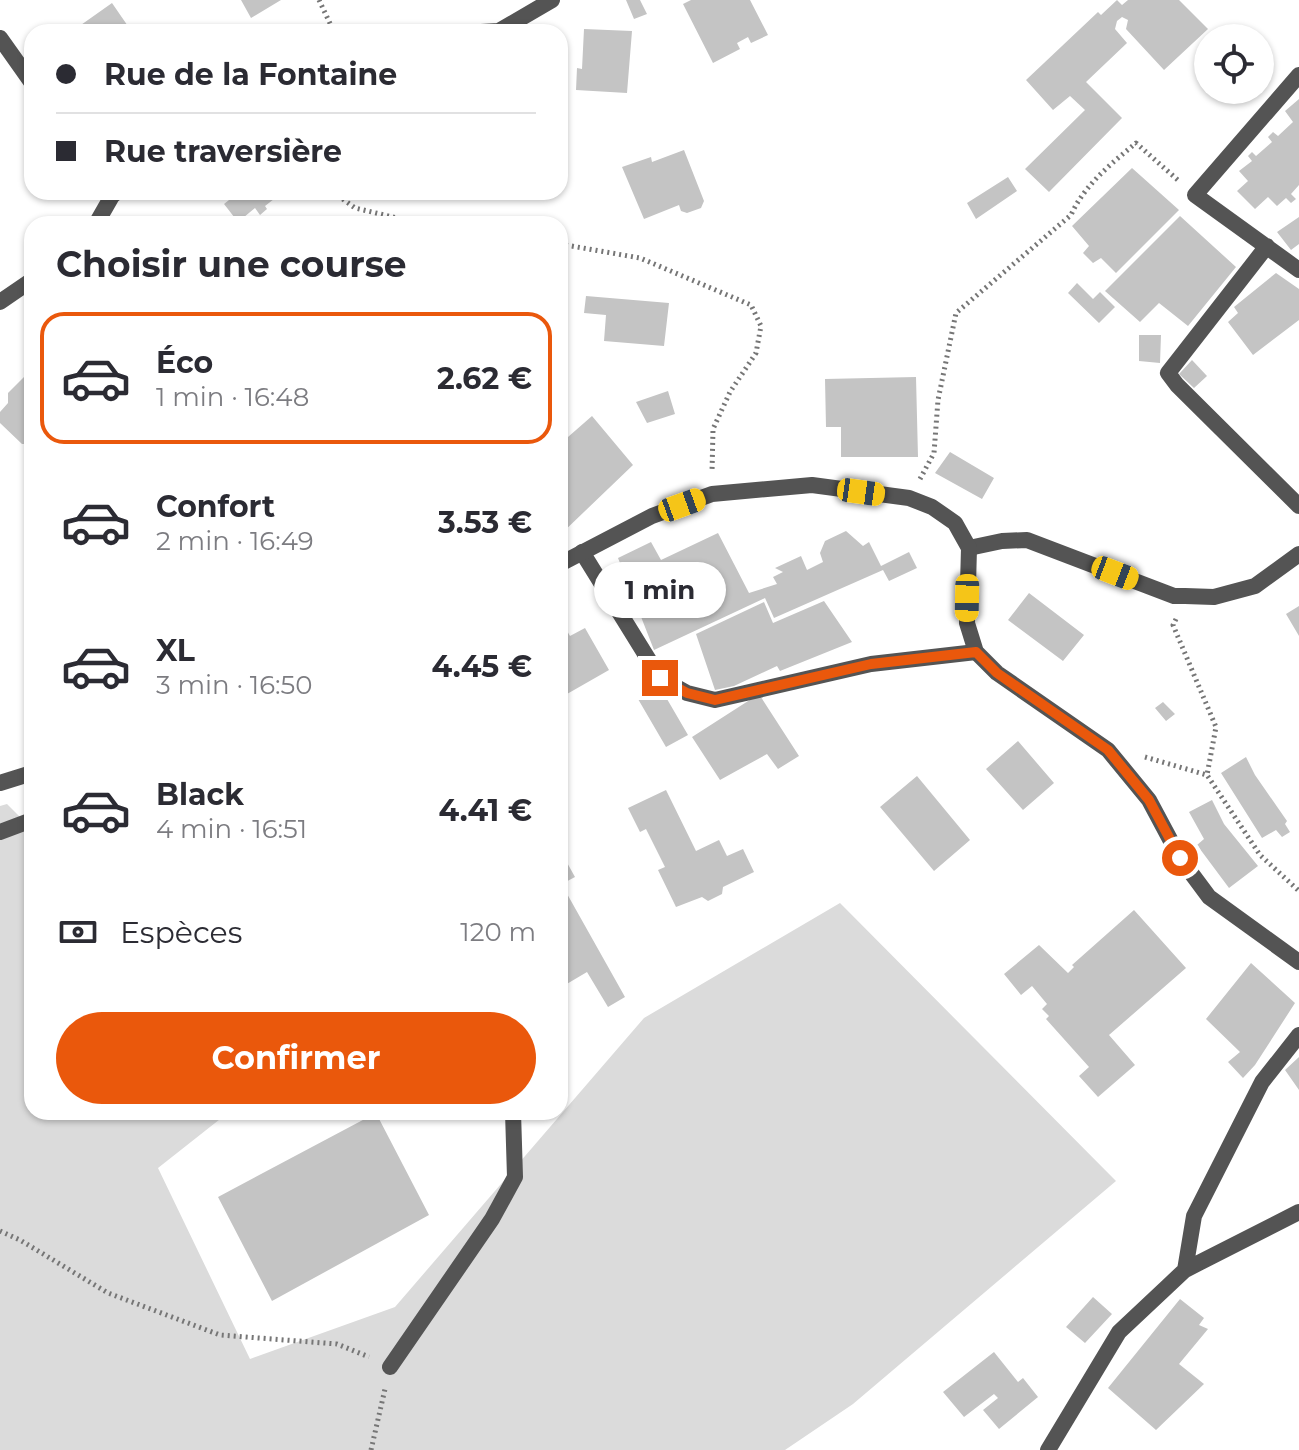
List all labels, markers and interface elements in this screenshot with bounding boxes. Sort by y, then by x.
map controls [1194,24,1274,104]
button: locate [1194,24,1274,104]
text: Rue de la Fontaine [104,56,397,93]
text: Rue traversière [104,133,342,170]
text: Choisir une course [56,242,407,286]
icon: car [60,342,132,414]
text: Éco [156,344,213,381]
text: 2.62 € [437,360,532,397]
text: 1 min · 16:48 [156,381,309,413]
car [836,477,886,507]
icon: car [60,486,132,558]
car [655,486,709,524]
text: Confort [156,488,275,525]
text: 3.53 € [438,504,532,541]
text: 2 min · 16:49 [156,525,313,557]
car [1088,553,1142,593]
callout: 1 min [594,562,726,618]
text: 1 min [625,574,695,606]
car [955,574,979,622]
icon: car [60,630,132,702]
text: XL [156,632,195,669]
text: 4.45 € [432,648,532,685]
route end [642,660,678,696]
text: 3 min · 16:50 [156,669,312,701]
icon: car [60,774,132,846]
text: Black [156,776,244,813]
text: 4.41 € [438,792,532,829]
text: 4 min · 16:51 [156,813,307,845]
route start [1162,840,1198,876]
icon: cash [56,910,100,954]
text: Espèces [120,914,242,951]
text: 120 m [460,916,536,948]
button: Confirmer [56,1012,536,1104]

